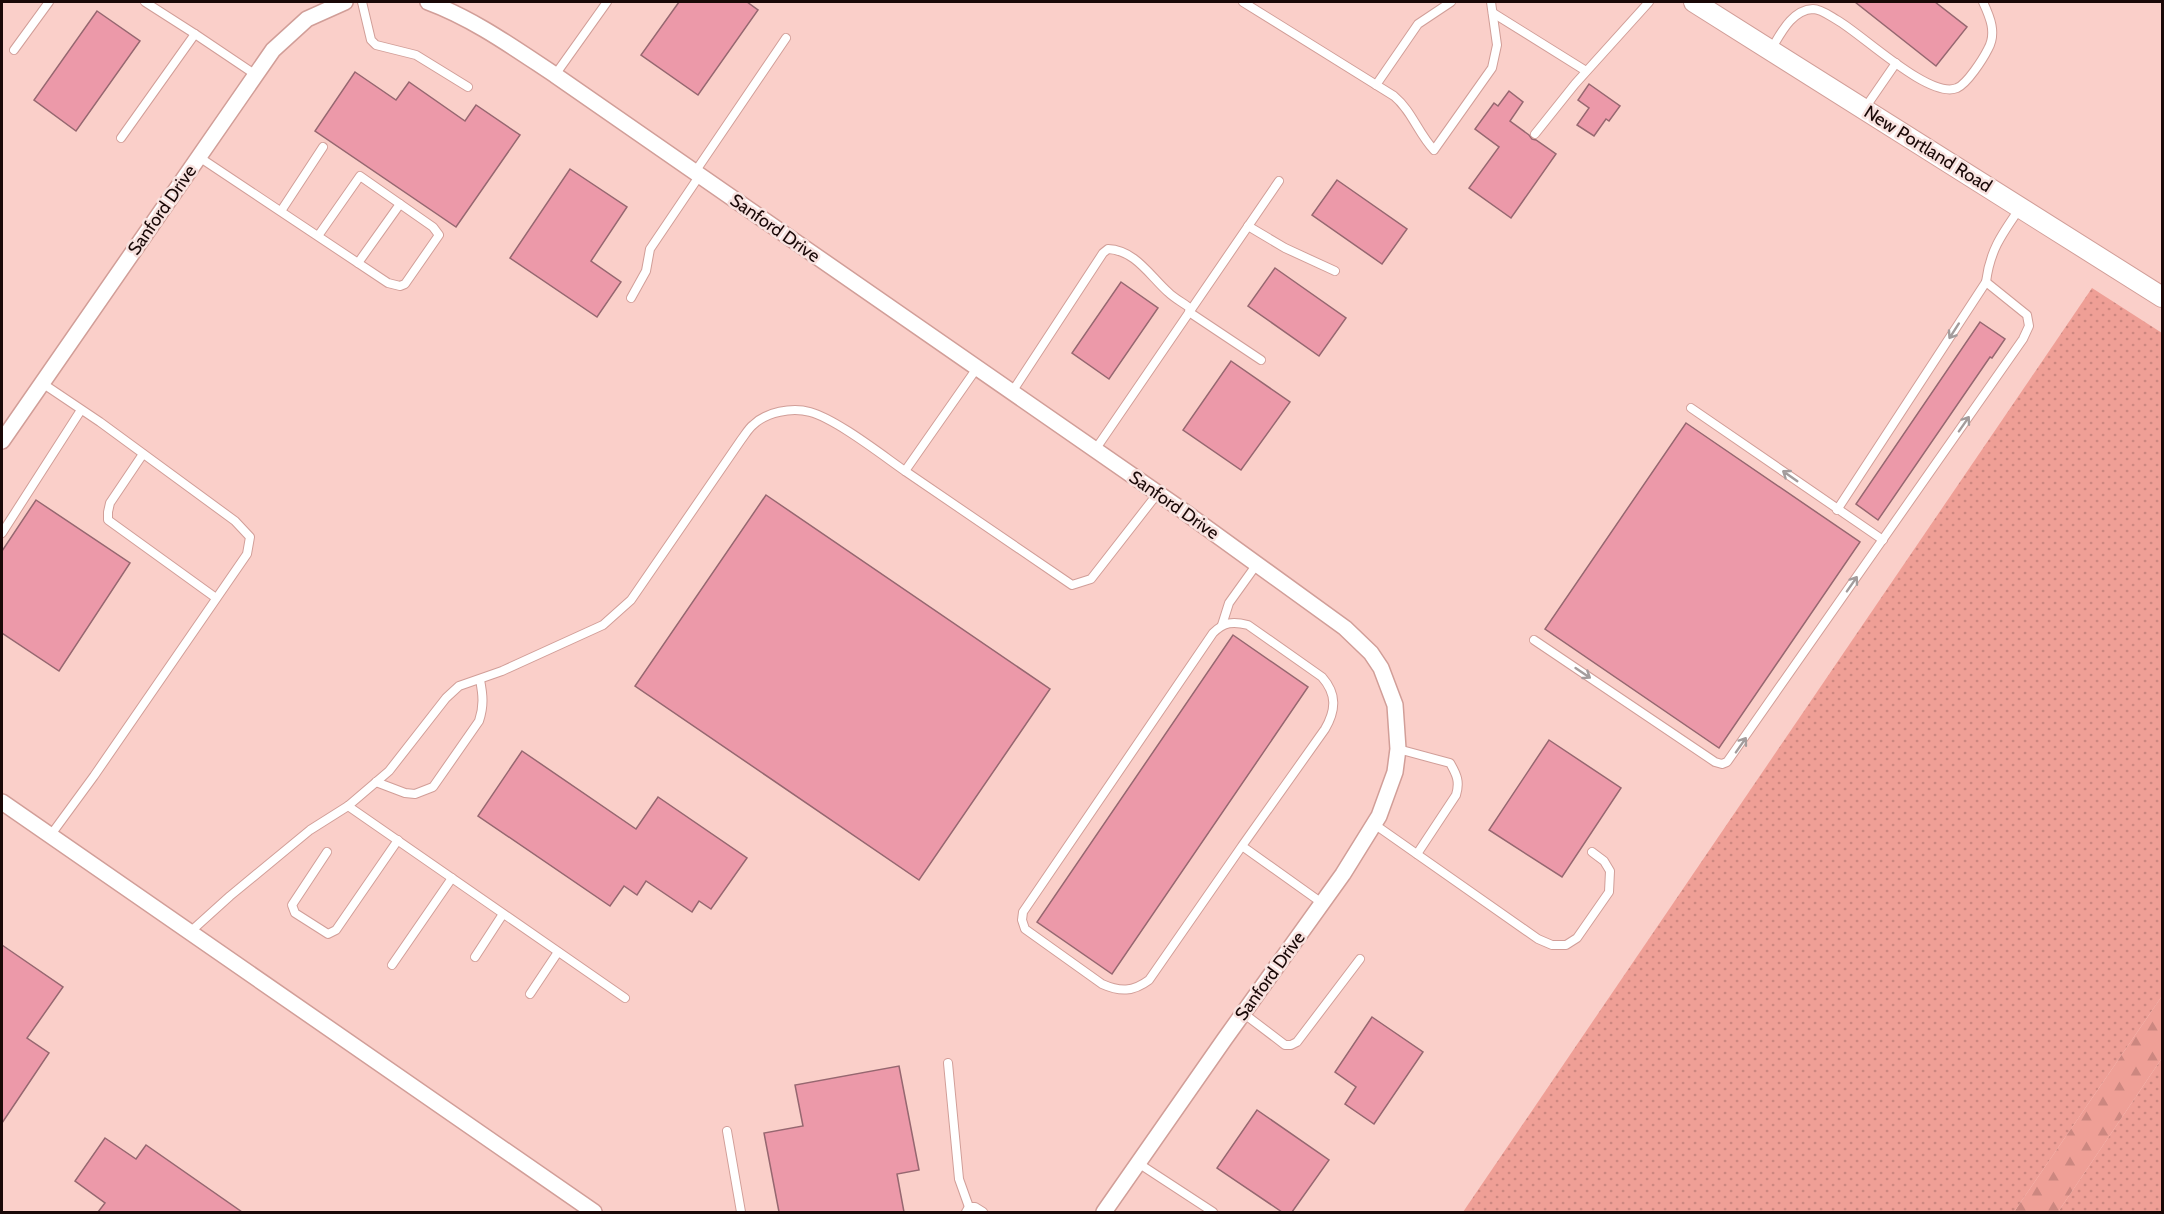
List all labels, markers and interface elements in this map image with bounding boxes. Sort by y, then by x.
street label: New Portland Road [1860,101,1996,197]
street label: Sanford Drive [123,161,201,259]
street label: Sanford Drive [726,189,824,267]
one-way arrow [1947,323,1960,340]
one-way arrow [1958,417,1970,433]
street label: Sanford Drive [1125,466,1223,544]
one-way arrow [1782,470,1798,482]
one-way arrow [1846,577,1858,593]
one-way arrow [1574,667,1591,679]
one-way arrow [1735,737,1747,753]
street label: Sanford Drive [1230,927,1310,1025]

